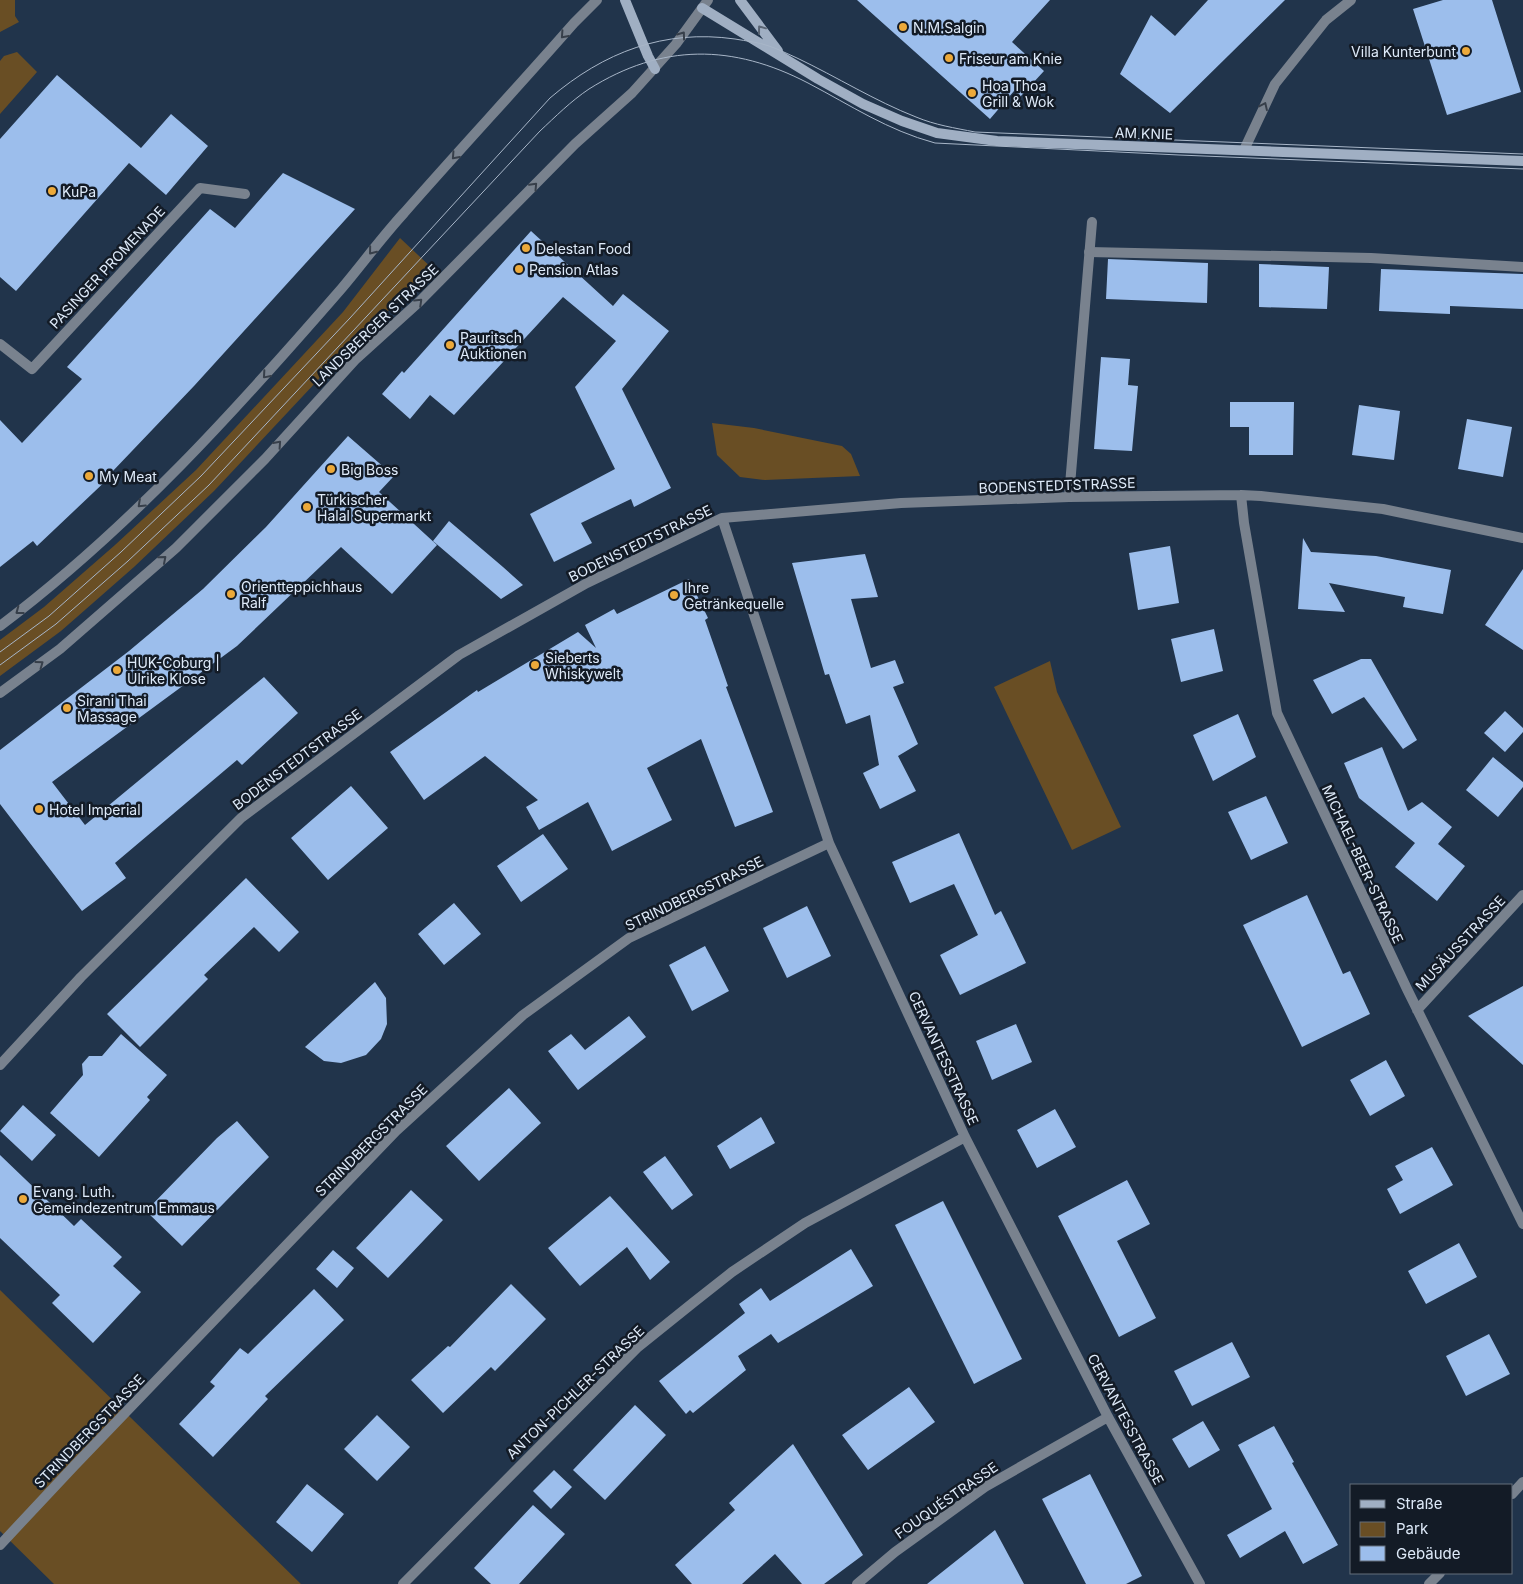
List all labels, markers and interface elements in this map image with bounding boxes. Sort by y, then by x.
place label: N.M.Salgin [913,19,985,36]
marker: N.M.Salgin [897,21,909,33]
one-way arrow [758,25,767,35]
one-way arrow [560,30,569,39]
one-way arrow [676,31,685,41]
place label: Villa Kunterbunt [1351,43,1456,60]
marker: Villa Kunterbunt [1460,45,1472,57]
place label: Friseur am Knie [959,50,1062,67]
marker: Friseur am Knie [943,52,955,64]
place label: Hoa Thoa Grill & Wok [982,77,1054,110]
marker: Hoa Thoa Grill & Wok [966,87,978,99]
one-way arrow [1258,102,1269,111]
street label: AM KNIE [1115,123,1173,143]
one-way arrow [452,151,461,160]
place label: KuPa [62,183,96,200]
one-way arrow [528,183,537,192]
marker: KuPa [46,185,58,197]
street label: PASINGER PROMENADE [46,202,168,332]
place label: Delestan Food [536,240,631,257]
marker: Delestan Food [520,242,532,254]
one-way arrow [369,246,378,255]
street label: LANDSBERGER STRASSE [308,260,442,390]
place label: Pension Atlas [529,261,618,278]
marker: Pension Atlas [513,263,525,275]
one-way arrow [414,299,423,308]
place label: Pauritsch Auktionen [460,329,527,362]
marker: Pauritsch Auktionen [444,339,456,351]
one-way arrow [263,369,272,378]
one-way arrow [272,441,281,450]
place label: Big Boss [341,461,398,478]
marker: Big Boss [325,463,337,475]
place label: My Meat [99,468,157,485]
marker: My Meat [83,470,95,482]
street label: BODENSTEDTSTRASSE [978,474,1136,496]
place label: Türkischer Halal Supermarkt [317,491,432,524]
one-way arrow [138,498,147,507]
marker: Türkischer Halal Supermarkt [301,501,313,513]
street label: BODENSTEDTSTRASSE [566,501,714,585]
one-way arrow [158,556,167,565]
place label: Orientteppichhaus Ralf [241,578,362,611]
place label: Ihre Getränkequelle [684,579,784,612]
marker: Orientteppichhaus Ralf [225,588,237,600]
marker: Ihre Getränkequelle [668,589,680,601]
one-way arrow [16,606,25,614]
place label: Sieberts Whiskywelt [545,649,621,682]
place label: HUK-Coburg | Ulrike Klose [127,654,220,687]
marker: Sieberts Whiskywelt [529,659,541,671]
one-way arrow [34,661,43,670]
marker: HUK-Coburg | Ulrike Klose [111,664,123,676]
place label: Sirani Thai Massage [77,692,147,725]
marker: Sirani Thai Massage [61,702,73,714]
street label: BODENSTEDTSTRASSE [229,705,365,813]
street label: MICHAEL-BEER-STRASSE [1319,782,1407,946]
place label: Hotel Imperial [49,801,141,818]
marker: Hotel Imperial [33,803,45,815]
street label: STRINDBERGSTRASSE [622,852,766,934]
street label: MUSÄUSSTRASSE [1412,892,1508,994]
street label: CERVANTESSTRASSE [905,988,983,1128]
street label: STRINDBERGSTRASSE [311,1080,431,1200]
place label: Evang. Luth. Gemeindezentrum Emmaus [33,1183,215,1216]
marker: Evang. Luth. Gemeindezentrum Emmaus [17,1193,29,1205]
street label: ANTON-PICHLER-STRASSE [503,1322,647,1462]
street label: CERVANTESSTRASSE [1084,1351,1168,1487]
street label: STRINDBERGSTRASSE [30,1371,148,1491]
street label: FOUQUÉSTRASSE [891,1458,1001,1542]
legend [1350,1484,1513,1574]
text: Straße [1396,1494,1443,1513]
text: Park [1396,1519,1429,1538]
text: Gebäude [1396,1544,1461,1563]

